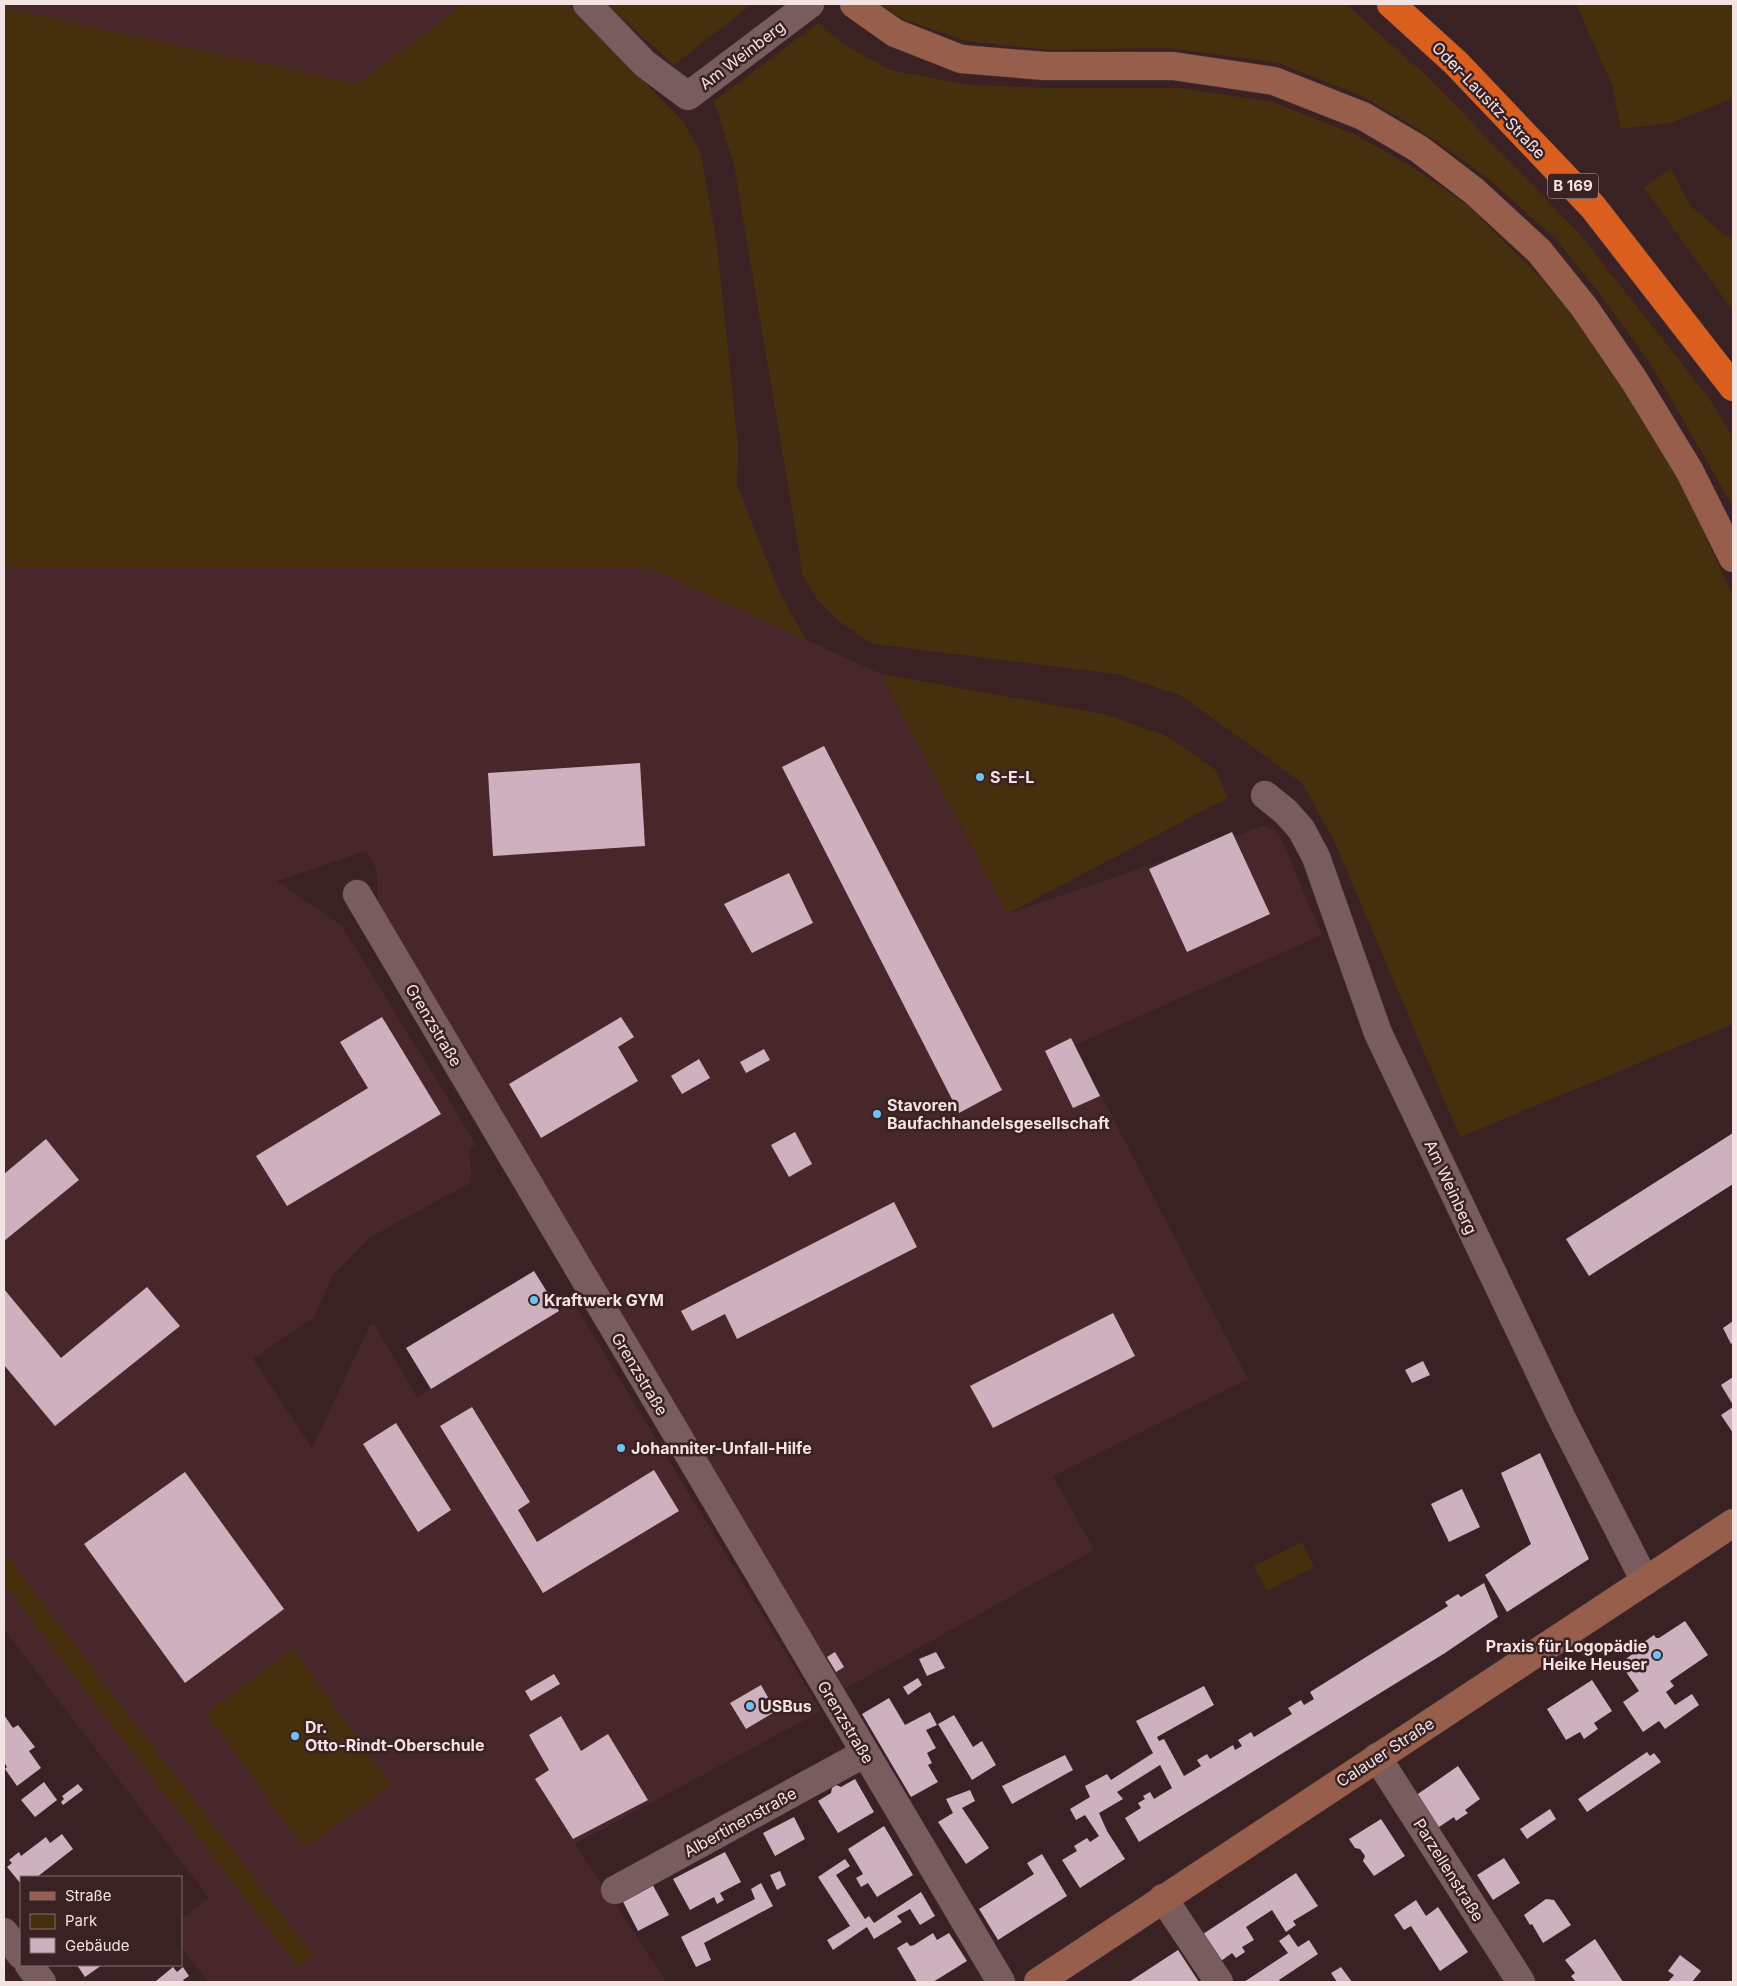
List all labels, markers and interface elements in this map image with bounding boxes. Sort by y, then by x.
street label: Am Weinberg [695,16,789,94]
street label: Oder-Lausitz-Straße [1428,37,1550,163]
road number: B 169 [1548,174,1598,198]
place label: S-E-L [990,767,1034,787]
marker: S-E-L [974,771,986,783]
street label: Grenzstraße [401,980,467,1070]
place label: Stavoren Baufachhandelsgesellschaft [887,1095,1110,1133]
marker: Stavoren Baufachhandelsgesellschaft [871,1108,883,1120]
street label: Am Weinberg [1420,1137,1482,1237]
place label: Kraftwerk GYM [544,1290,664,1310]
marker: Kraftwerk GYM [528,1294,540,1306]
street label: Grenzstraße [607,1329,673,1419]
place label: Johanniter-Unfall-Hilfe [631,1438,812,1458]
marker: Johanniter-Unfall-Hilfe [615,1442,627,1454]
place label: Praxis für Logopädie Heike Heuser [1486,1636,1647,1674]
marker: Praxis für Logopädie Heike Heuser [1651,1649,1663,1661]
street label: Grenzstraße [813,1677,879,1767]
place label: USBus [760,1696,812,1716]
marker: USBus [744,1700,756,1712]
street label: Calauer Straße [1332,1713,1438,1791]
place label: Dr. Otto-Rindt-Oberschule [305,1717,484,1755]
marker: Dr. Otto-Rindt-Oberschule [289,1730,301,1742]
street label: Albertinenstraße [680,1783,800,1861]
street label: Parzellenstraße [1409,1815,1489,1925]
legend [20,1876,182,1966]
text: Straße [65,1886,112,1905]
text: Park [65,1911,98,1930]
text: Gebäude [65,1936,130,1955]

